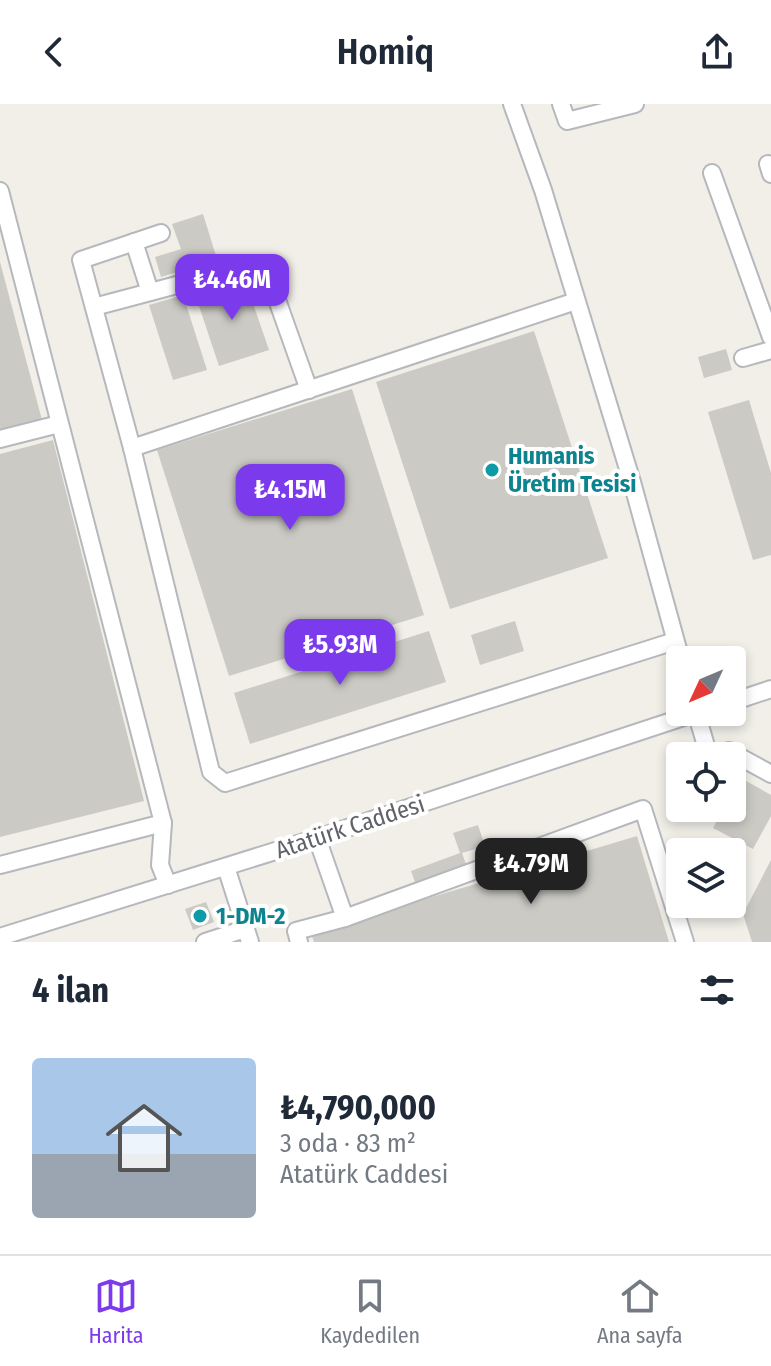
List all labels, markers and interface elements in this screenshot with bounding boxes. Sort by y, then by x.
icon: back [32,30,76,74]
text: Homiq [337,30,434,74]
icon: share [695,30,739,74]
pin: ₺4.46M [167,254,297,322]
text: ₺4.46M [193,264,271,295]
place label: Humanis Üretim Tesisi [508,442,636,498]
marker: Humanis Üretim Tesisi [483,461,501,479]
pin: ₺4.15M [225,464,355,532]
text: ₺4.15M [254,474,326,505]
pin: ₺5.93M [275,619,405,687]
text: ₺5.93M [302,629,378,660]
north arrow [666,646,746,726]
map controls [666,646,746,918]
button: locate [666,742,746,822]
street label: Atatürk Caddesi [272,790,428,864]
pin: ₺4.79M [466,838,596,906]
button: layers [666,838,746,918]
text: ₺4.79M [493,848,569,879]
place label: 1-DM-2 [216,902,285,930]
marker: 1-DM-2 [191,907,209,925]
icon: filters [695,968,739,1012]
text: 4 ilan [32,970,109,1011]
text: ₺4,790,000 [280,1087,436,1128]
icon: home [96,1090,192,1186]
text: 3 oda · 83 m² [280,1128,416,1159]
text: Atatürk Caddesi [280,1159,448,1190]
tab: Harita [88,1274,144,1349]
tab: Kaydedilen [320,1274,420,1349]
tab: Ana sayfa [597,1274,683,1349]

